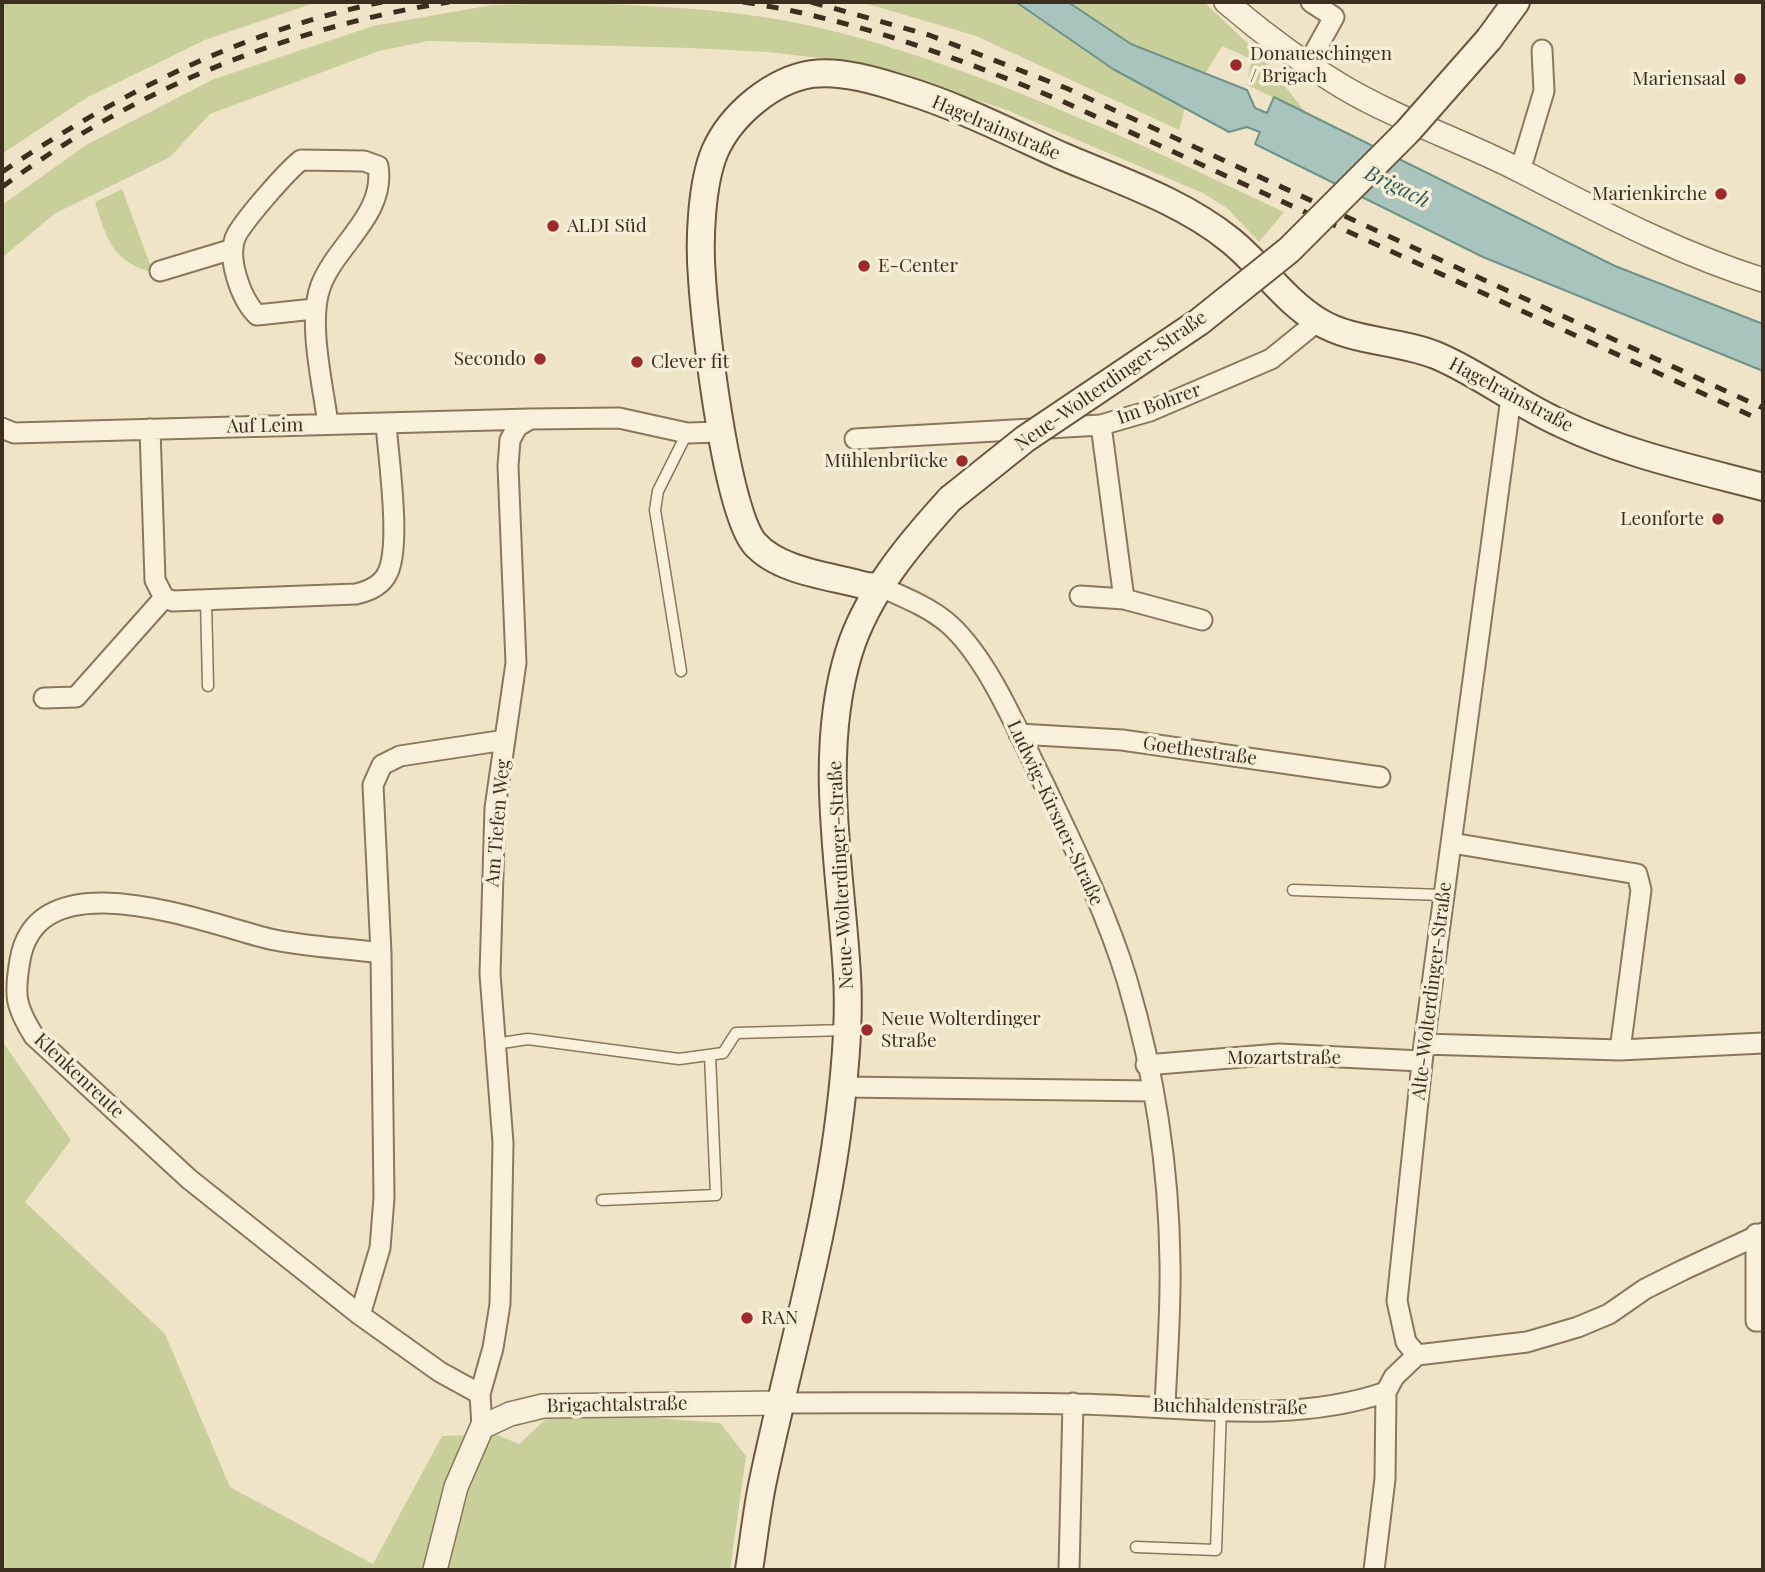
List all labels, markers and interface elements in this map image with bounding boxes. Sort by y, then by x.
place label: Donaueschingen / Brigach [1250,43,1392,87]
marker: Donaueschingen / Brigach [1228,57,1244,73]
place label: Mariensaal [1632,68,1726,90]
marker: Mariensaal [1732,71,1748,87]
street label: Hagelrainstraße [928,91,1064,165]
water label: Brigach [1360,160,1434,214]
place label: Marienkirche [1592,183,1707,205]
marker: Marienkirche [1713,186,1729,202]
place label: ALDI Süd [567,215,647,237]
marker: ALDI Süd [545,218,561,234]
place label: E-Center [878,255,958,277]
marker: E-Center [856,258,872,274]
street label: Neue-Wolterdinger-Straße [1011,306,1211,456]
place label: Secondo [454,348,526,370]
marker: Secondo [532,351,548,367]
place label: Clever fit [651,351,729,373]
street label: Hagelrainstraße [1445,353,1577,437]
marker: Clever fit [629,354,645,370]
street label: Im Bohrer [1114,378,1204,430]
street label: Auf Leim [226,414,304,438]
place label: Mühlenbrücke [824,450,948,472]
marker: Mühlenbrücke [954,453,970,469]
place label: Leonforte [1620,508,1704,530]
marker: Leonforte [1710,511,1726,527]
street label: Ludwig-Kirsner-Straße [1002,717,1108,909]
street label: Goethestraße [1142,732,1258,770]
street label: Am Tiefen Weg [481,758,515,888]
street label: Neue-Wolterdinger-Straße [824,760,858,990]
street label: Alte-Wolterdinger-Straße [1407,881,1457,1101]
place label: Neue Wolterdinger Straße [881,1008,1041,1052]
marker: Neue Wolterdinger Straße [859,1022,875,1038]
street label: Klenkenreute [29,1029,129,1123]
street label: Mozartstraße [1227,1047,1341,1069]
place label: RAN [761,1307,798,1329]
marker: RAN [739,1310,755,1326]
street label: Brigachtalstraße [546,1392,688,1418]
street label: Buchhaldenstraße [1152,1394,1308,1420]

